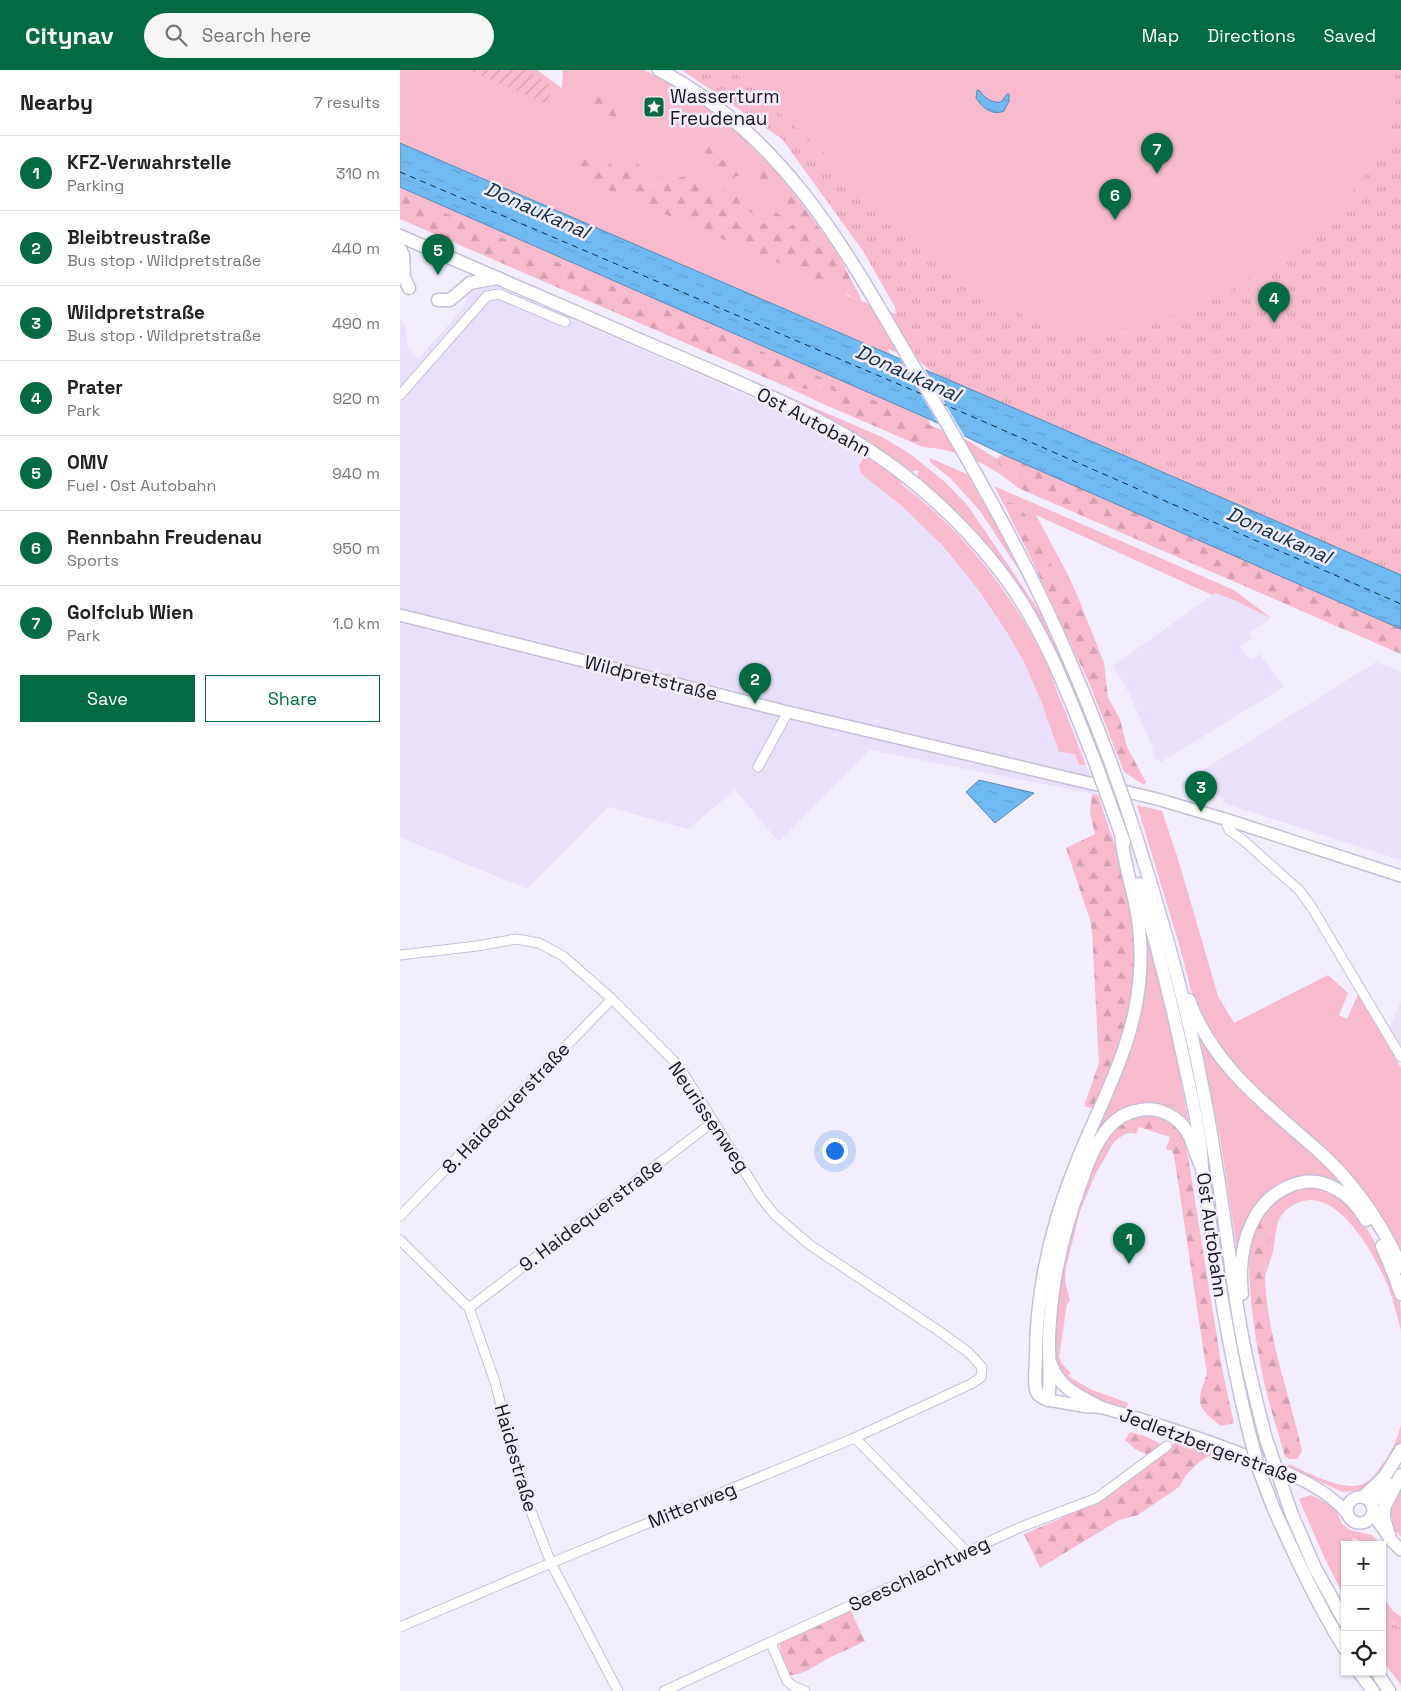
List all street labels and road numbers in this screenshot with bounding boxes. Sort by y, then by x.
street label: Ost Autobahn [752,381,876,463]
street label: Wildpretstraße [582,649,720,707]
street label: 8. Haidequerstraße [437,1037,575,1179]
street label: Neurissenweg [663,1057,755,1177]
street label: 9. Haidequerstraße [514,1153,668,1277]
street label: Ost Autobahn [1191,1171,1233,1299]
street label: Haidestraße [489,1401,543,1515]
street label: Jedletzbergerstraße [1116,1402,1302,1490]
street label: Mitterweg [644,1476,740,1534]
street label: Seeschlachtweg [845,1530,993,1618]

